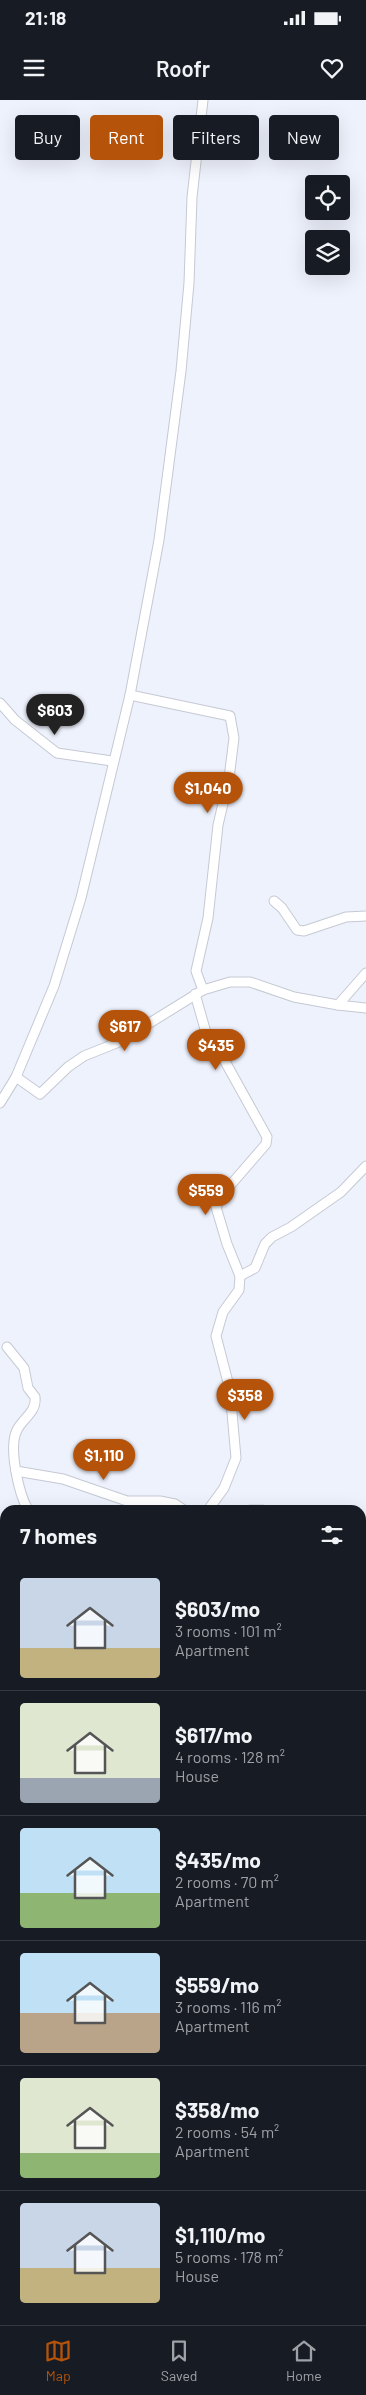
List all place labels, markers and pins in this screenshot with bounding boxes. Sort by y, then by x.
pin: $603 [25,694,85,736]
pin: $1,040 [167,772,249,814]
pin: $617 [95,1010,155,1052]
pin: $435 [186,1028,246,1071]
pin: $559 [176,1174,236,1216]
pin: $358 [215,1378,275,1421]
pin: $1,110 [63,1438,145,1481]

